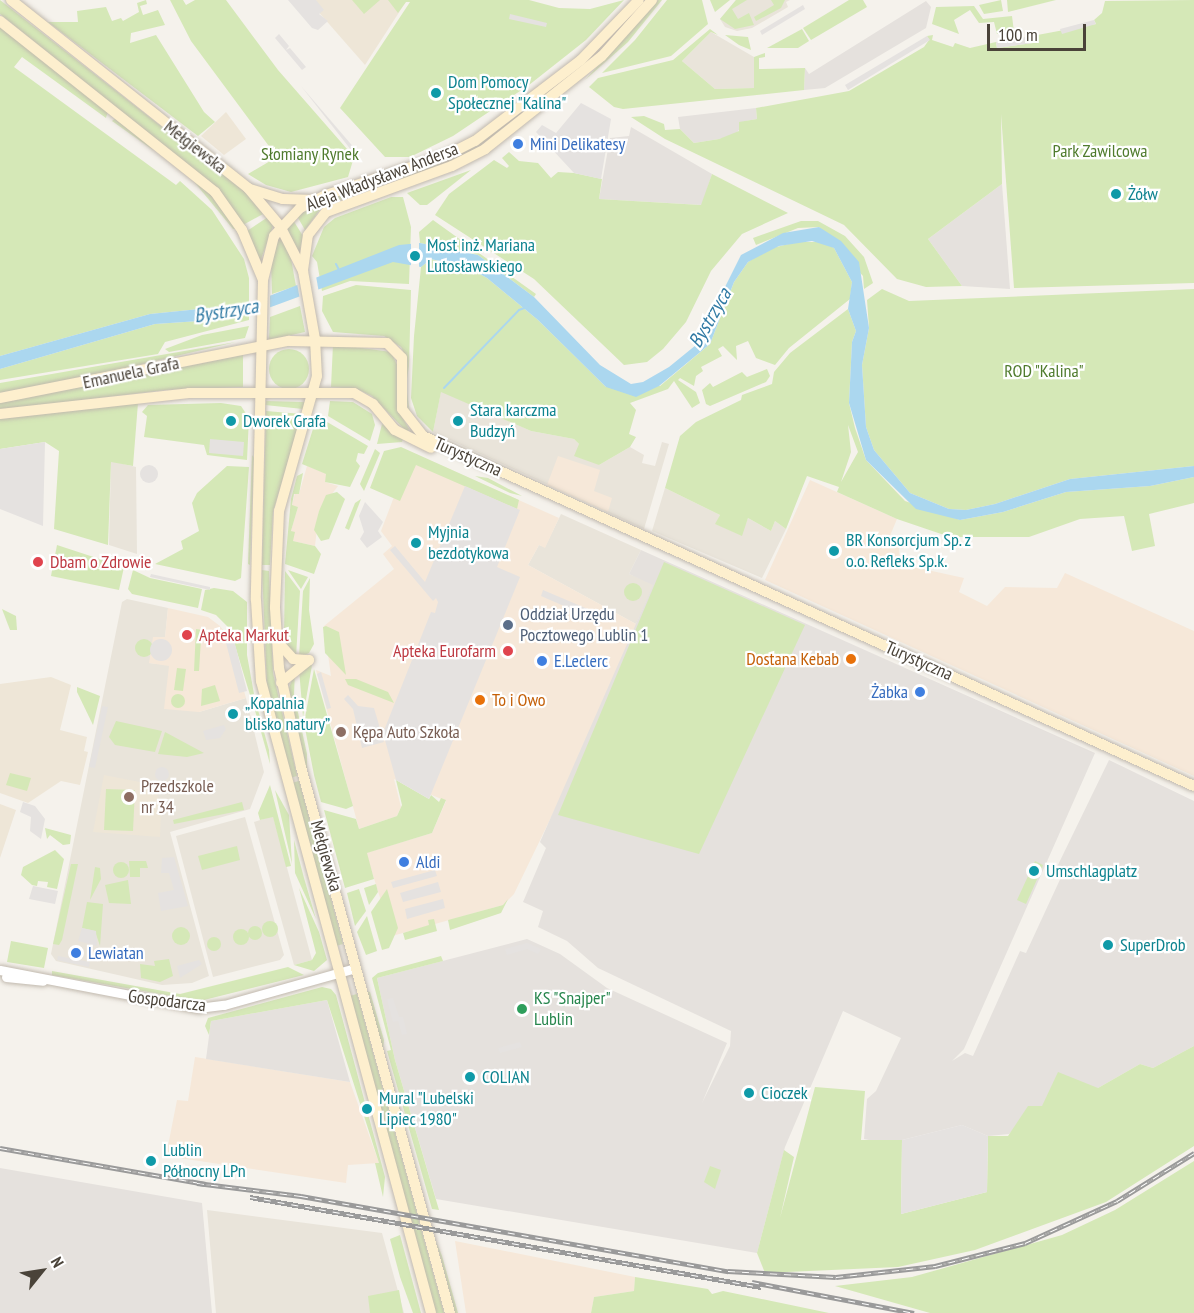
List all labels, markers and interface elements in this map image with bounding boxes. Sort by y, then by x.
scale bar [990,12,1089,50]
text: 100 m [998,23,1038,46]
place label: Dom Pomocy Społecznej "Kalina" [448,72,568,115]
marker: Dom Pomocy Społecznej "Kalina" [429,86,443,100]
street label: Mełgiewska [160,116,230,178]
place label: Mini Delikatesy [530,133,625,155]
marker: Mini Delikatesy [511,137,525,151]
street label: Aleja Władysława Andersa [302,138,462,216]
park label: Park Zawilcowa [1052,140,1148,162]
park label: Słomiany Rynek [261,143,359,165]
place label: Żółw [1128,183,1158,205]
marker: Żółw [1109,187,1123,201]
place label: Most inż. Mariana Lutosławskiego [427,235,536,278]
marker: Most inż. Mariana Lutosławskiego [408,249,422,263]
water label: Bystrzyca [684,284,736,352]
water label: Bystrzyca [192,294,260,328]
street label: Emanuela Grafa [81,352,181,394]
park label: ROD "Kalina" [1004,360,1084,382]
place label: Stara karczma Budzyń [470,400,557,442]
place label: Dworek Grafa [243,410,327,432]
marker: Dworek Grafa [224,414,238,428]
marker: Stara karczma Budzyń [451,414,465,428]
street label: Turystyczna [431,433,505,481]
place label: Myjnia bezdotykowa [428,522,509,564]
place label: BR Konsorcjum Sp. z o.o. Refleks Sp.k. [846,530,972,572]
marker: Myjnia bezdotykowa [409,536,423,550]
marker: BR Konsorcjum Sp. z o.o. Refleks Sp.k. [827,544,841,558]
place label: Dbam o Zdrowie [50,551,152,573]
marker: Dbam o Zdrowie [31,555,45,569]
place label: Oddział Urzędu Pocztowego Lublin 1 [520,604,648,646]
marker: Oddział Urzędu Pocztowego Lublin 1 [501,618,515,632]
place label: Apteka Markut [199,624,289,646]
marker: Apteka Markut [180,628,194,642]
street label: Turystyczna [882,637,956,685]
place label: Apteka Eurofarm [393,640,496,662]
marker: Apteka Eurofarm [501,644,515,658]
place label: Dostana Kebab [746,648,839,670]
place label: E.Leclerc [554,650,608,672]
marker: Dostana Kebab [844,652,858,666]
marker: E.Leclerc [535,654,549,668]
place label: Żabka [871,681,908,703]
marker: Żabka [913,685,927,699]
place label: To i Owo [492,689,546,711]
place label: „Kopalnia blisko natury” [245,693,330,736]
marker: To i Owo [473,693,487,707]
marker: „Kopalnia blisko natury” [226,707,240,721]
place label: Kępa Auto Szkoła [353,721,460,743]
marker: Kępa Auto Szkoła [334,725,348,739]
place label: Przedszkole nr 34 [141,776,214,818]
marker: Przedszkole nr 34 [122,790,136,804]
street label: Mełgiewska [306,818,346,894]
place label: Aldi [416,851,440,873]
marker: Aldi [397,855,411,869]
place label: Umschlagplatz [1046,860,1137,882]
marker: Umschlagplatz [1027,864,1041,878]
place label: SuperDrob [1120,934,1186,956]
marker: SuperDrob [1101,938,1115,952]
place label: Lewiatan [88,942,144,964]
marker: Lewiatan [69,946,83,960]
street label: Gospodarcza [127,986,207,1016]
place label: KS "Snajper" Lublin [534,988,612,1030]
marker: KS "Snajper" Lublin [515,1002,529,1016]
place label: COLIAN [482,1066,530,1088]
marker: COLIAN [463,1070,477,1084]
place label: Cioczek [761,1082,808,1104]
marker: Cioczek [742,1086,756,1100]
place label: Mural "Lubelski Lipiec 1980" [379,1088,475,1130]
marker: Mural "Lubelski Lipiec 1980" [360,1102,374,1116]
place label: Lublin Północny LPn [163,1140,246,1182]
marker: Lublin Północny LPn [144,1154,158,1168]
north arrow [12,1241,72,1301]
text: N [47,1253,68,1271]

